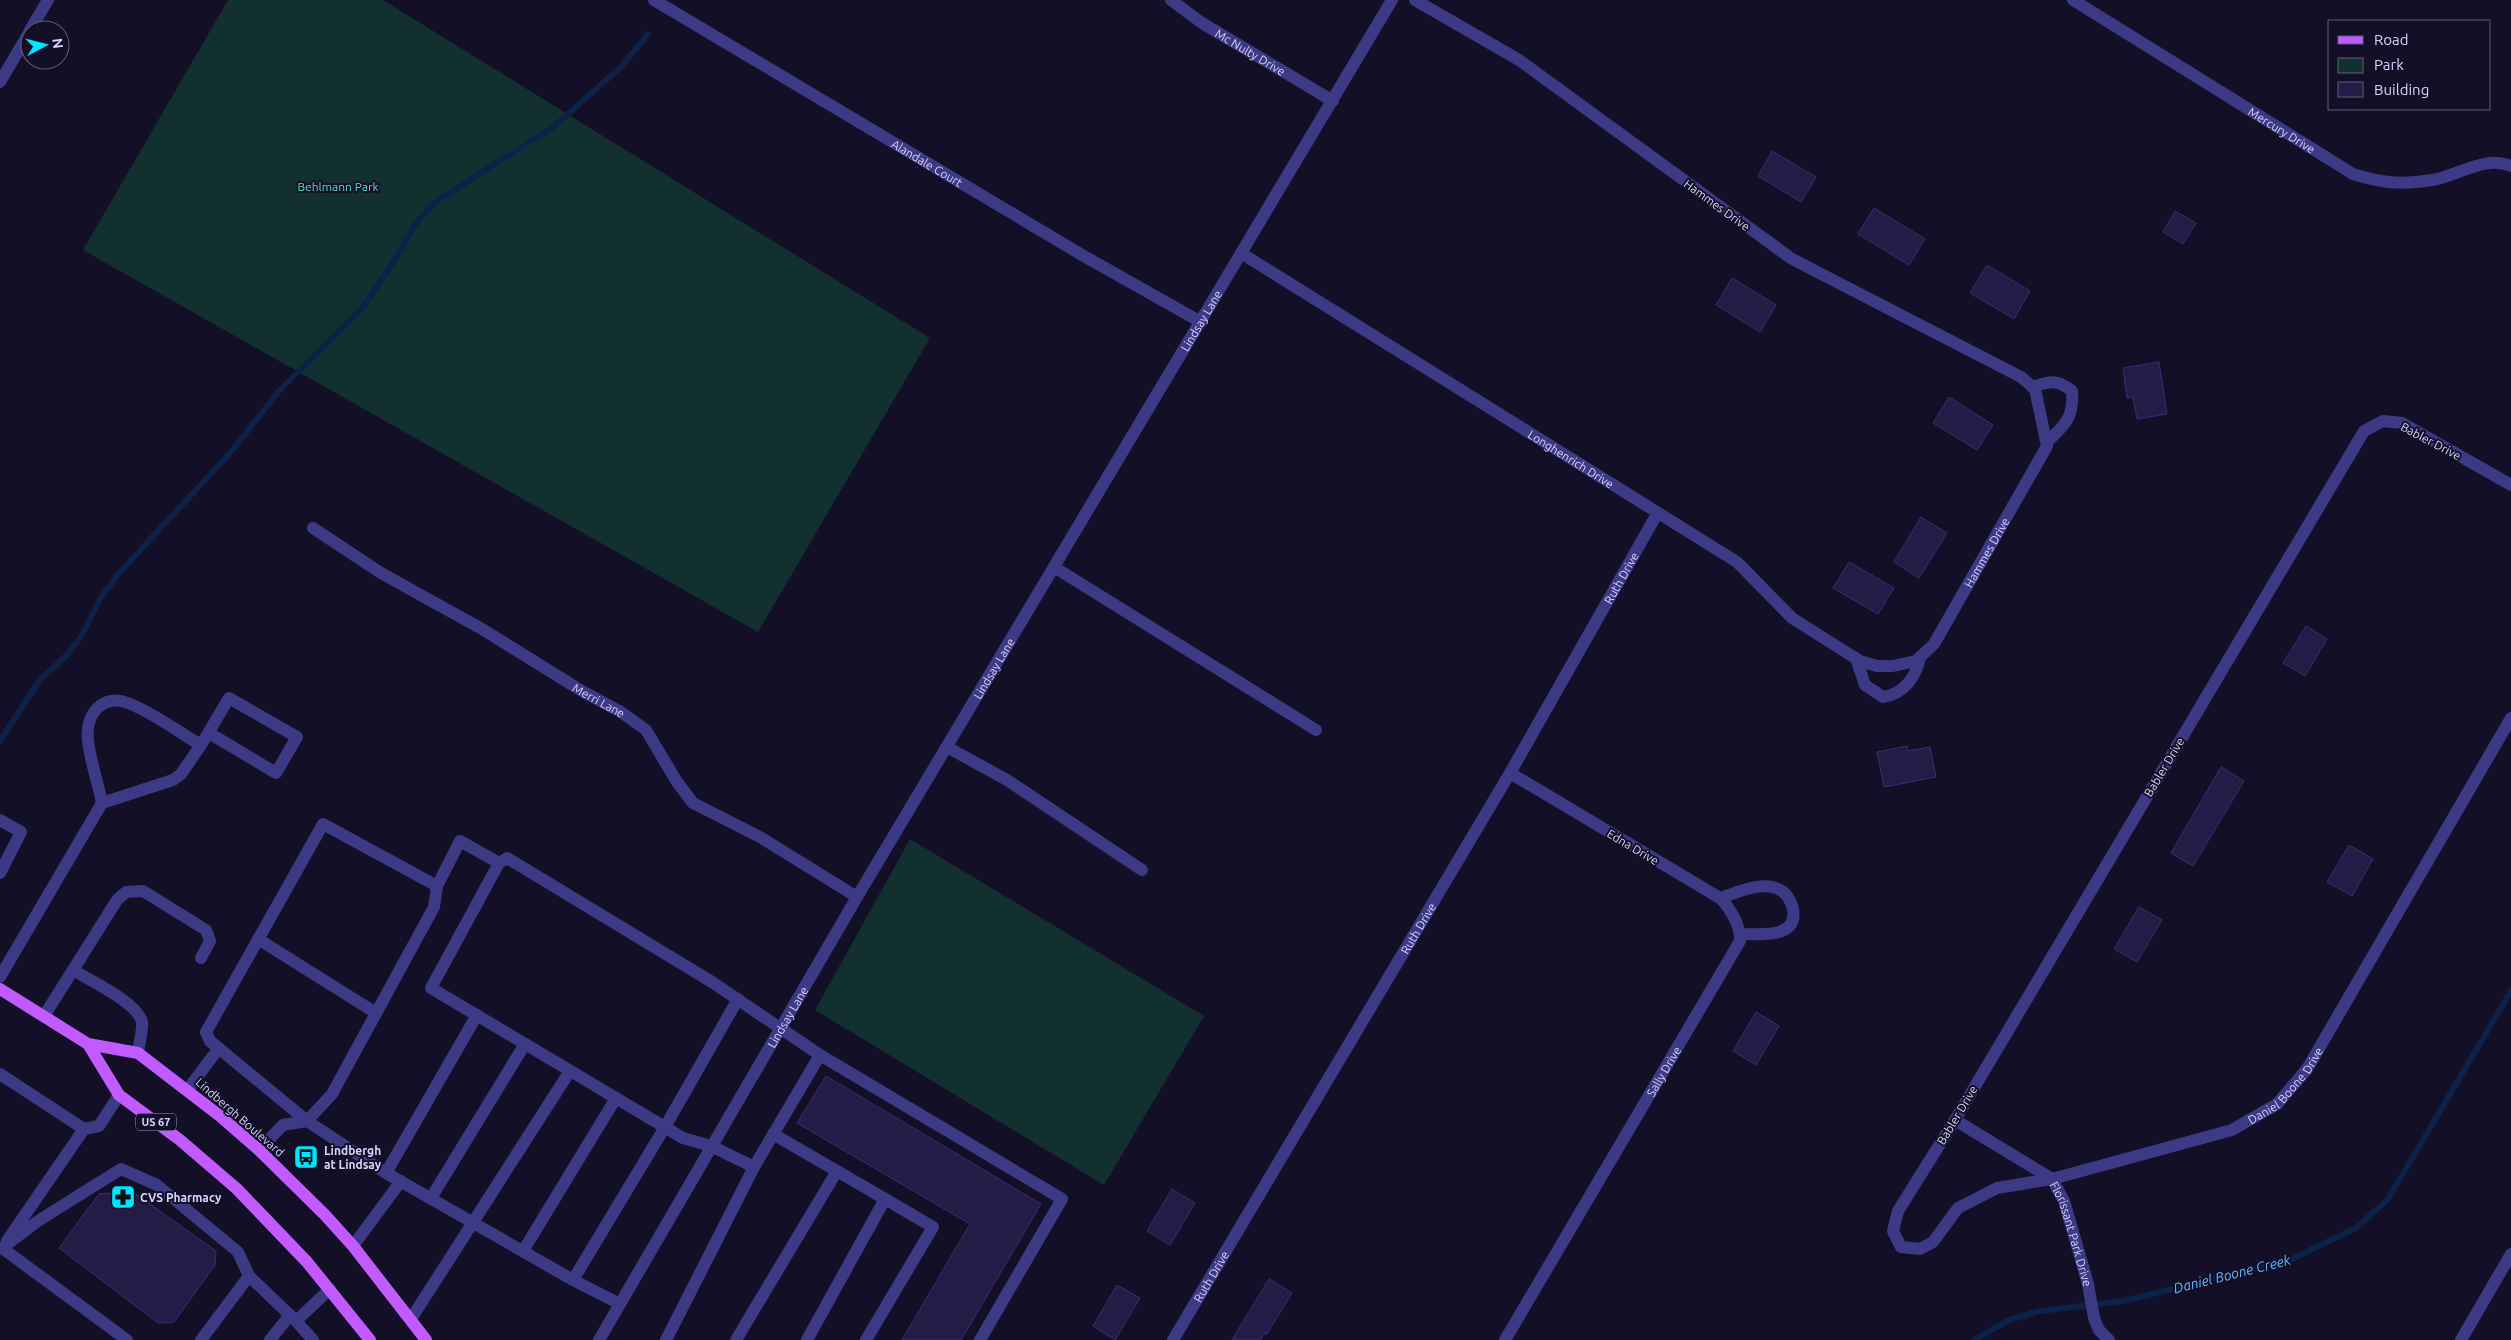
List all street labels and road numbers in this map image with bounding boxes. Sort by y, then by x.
street label: Mc Nulty Drive [1213,26,1288,78]
street label: Mercury Drive [2246,104,2318,155]
street label: Alandale Court [889,137,965,189]
street label: Hammes Drive [1682,177,1752,233]
street label: Lindsay Lane [1178,288,1224,353]
street label: Babler Drive [2399,420,2463,462]
street label: Longhenrich Drive [1526,427,1616,490]
street label: Hammes Drive [1961,515,2011,589]
street label: Ruth Drive [1601,550,1641,606]
street label: Lindsay Lane [970,635,1017,701]
street label: Merri Lane [570,680,628,720]
street label: Babler Drive [2141,735,2187,799]
street label: Edna Drive [1605,827,1661,867]
street label: Ruth Drive [1398,900,1438,956]
street label: Lindsay Lane [764,984,810,1050]
street label: Sally Drive [1644,1044,1683,1098]
street label: Daniel Boone Drive [2245,1045,2325,1126]
street label: Lindbergh Boulevard [193,1075,287,1159]
street label: Babler Drive [1934,1083,1980,1147]
road number: US 67 [136,1114,176,1130]
street label: Florissant Park Drive [2048,1179,2095,1288]
street label: Ruth Drive [1191,1249,1231,1304]

